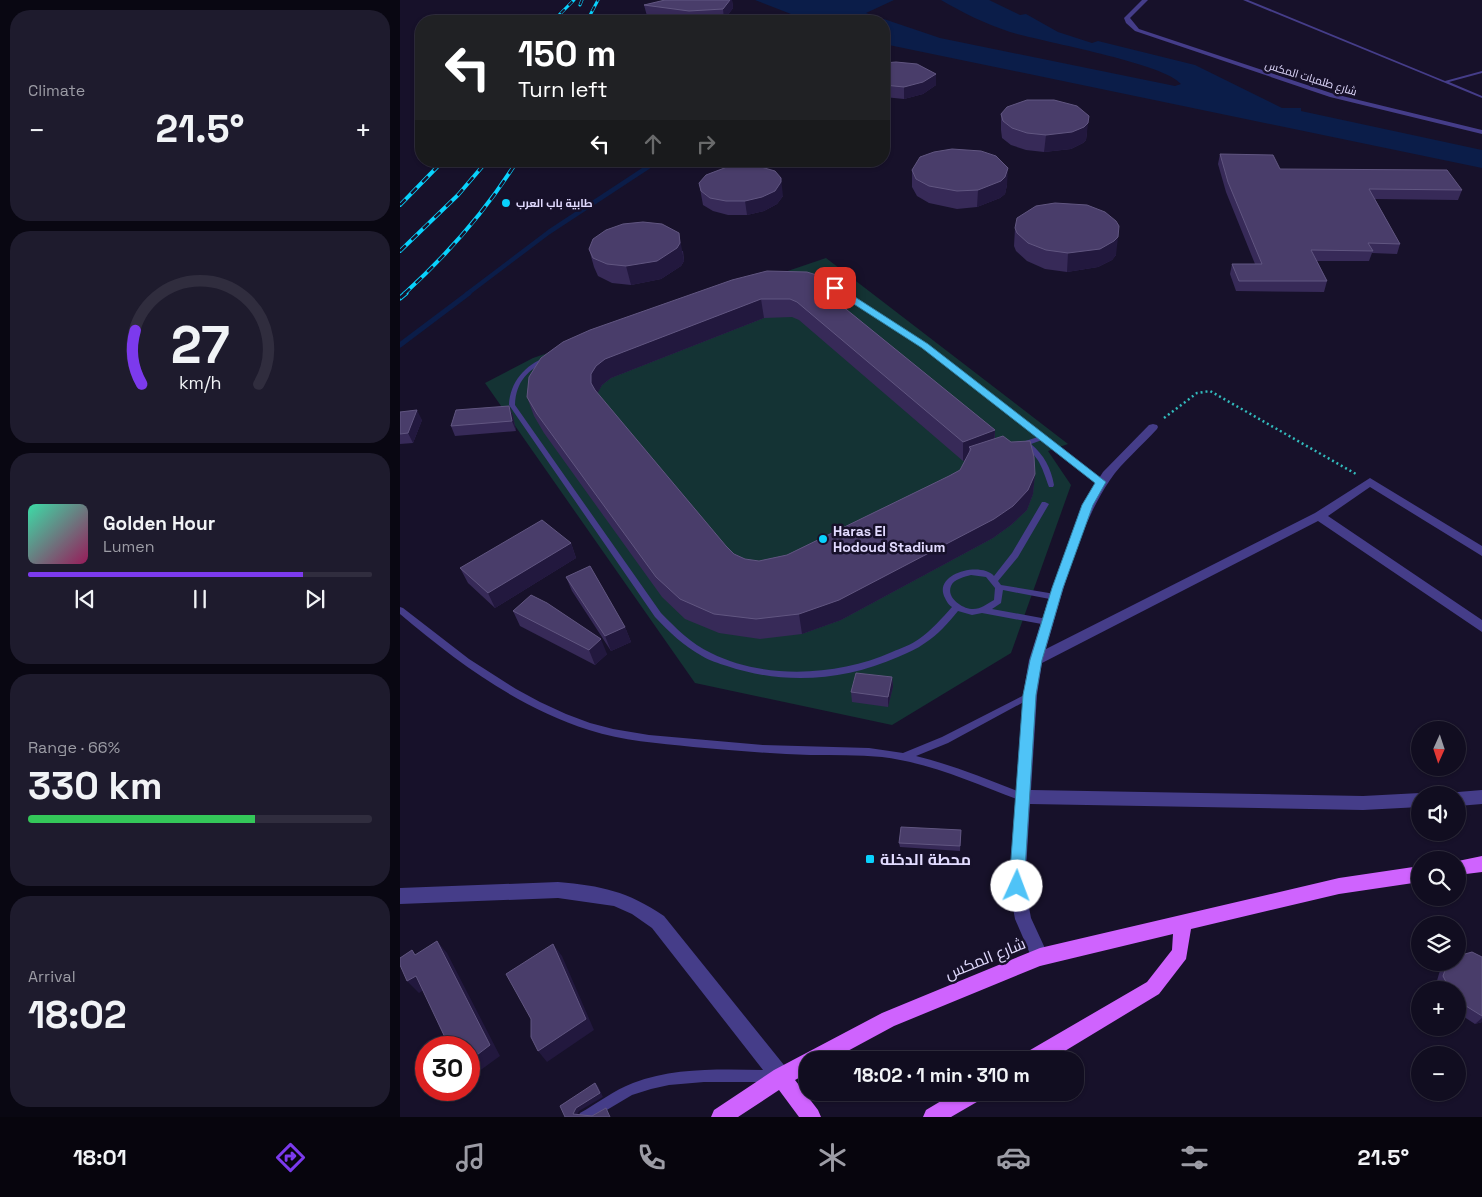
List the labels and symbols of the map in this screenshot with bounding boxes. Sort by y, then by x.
street label: شارع طلمبات المكس [1263,57,1359,100]
place label: طابية باب العرب [516,196,593,210]
marker: طابية باب العرب [500,197,512,209]
pin [814,267,856,309]
place label: Haras El Hodoud Stadium [833,522,945,556]
marker: Haras El Hodoud Stadium [817,533,829,545]
north arrow [1411,721,1466,776]
place label: محطة الدخلة [880,849,971,870]
marker: محطة الدخلة [864,853,876,865]
position arrow [990,859,1042,911]
street label: شارع المكس [942,933,1029,985]
speed limit sign: 30 [415,1036,480,1101]

